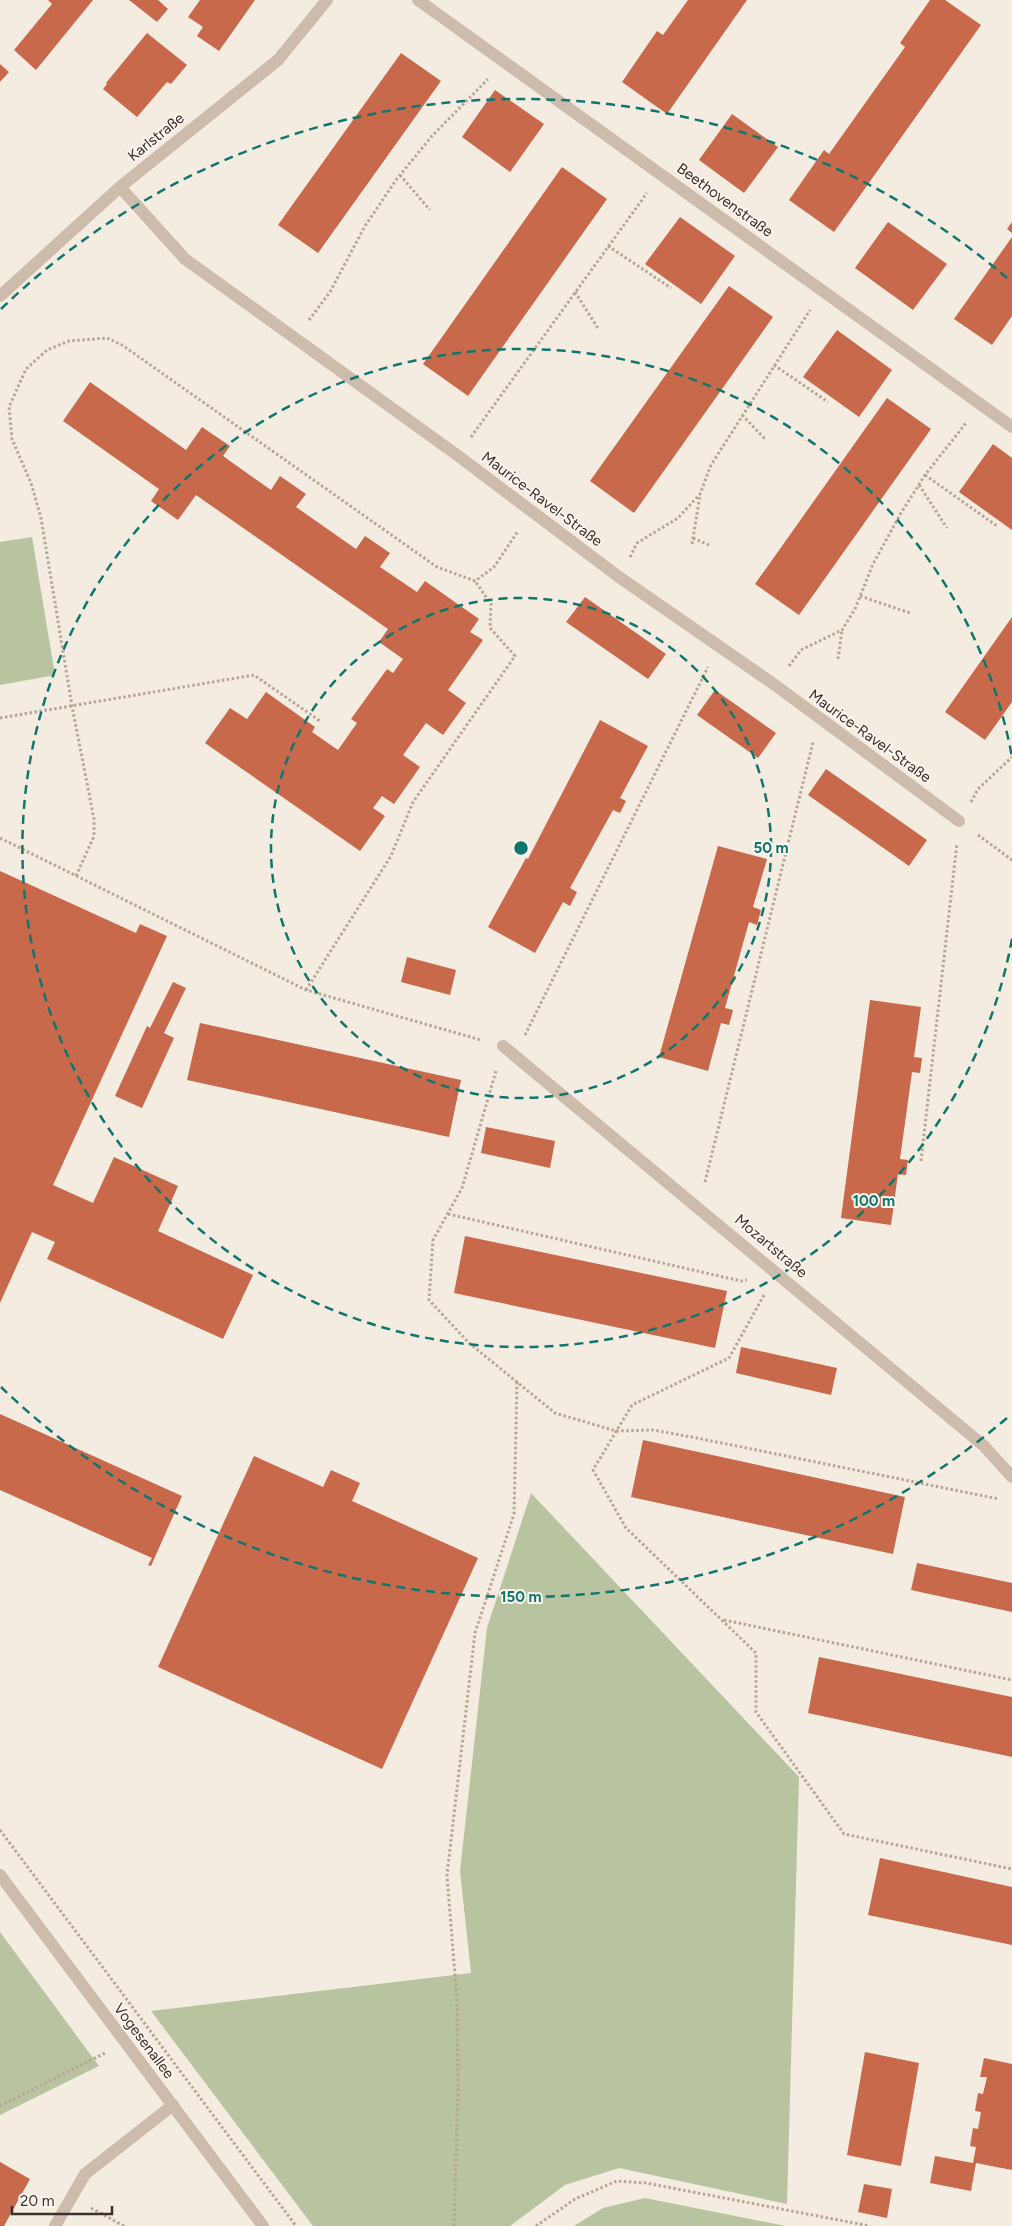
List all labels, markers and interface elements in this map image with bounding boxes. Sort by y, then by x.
street label: Karlstraße [124,109,188,165]
street label: Beethovenstraße [673,159,777,241]
street label: Maurice-Ravel-Straße [478,448,606,550]
street label: Maurice-Ravel-Straße [806,686,934,786]
centre of rings [512,839,530,857]
text: 50 m [753,839,789,857]
text: 100 m [853,1192,895,1210]
street label: Mozartstraße [731,1210,811,1282]
text: 150 m [500,1588,542,1606]
street label: Vogesenallee [110,2000,178,2082]
scale bar [12,2184,112,2216]
text: 20 m [20,2192,54,2210]

